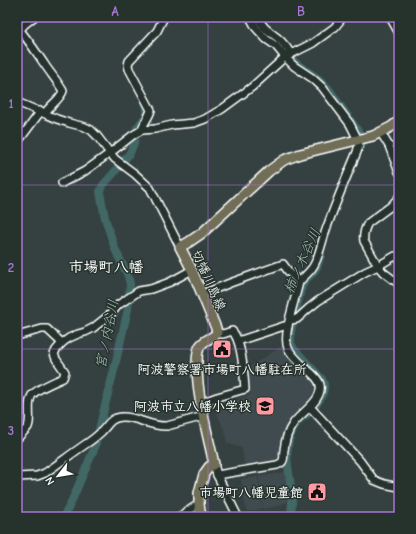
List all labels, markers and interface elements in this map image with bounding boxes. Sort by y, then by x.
text: A [111,4,119,19]
text: B [297,4,305,19]
text: 1 [8,96,14,111]
water label: 柿ノ木谷川 [280,226,324,296]
street label: 切幡川島線 [189,247,229,314]
district label: 市場町八幡 [68,258,144,276]
text: 2 [8,260,14,275]
water label: 宮ノ内谷川 [92,298,122,370]
public building icon: 阿波警察署市場町八幡駐在所 [211,338,233,360]
place label: 阿波警察署市場町八幡駐在所 [137,362,307,377]
school or university icon: 阿波市立八幡小学校 [254,395,276,417]
place label: 阿波市立八幡小学校 [134,399,251,414]
text: 3 [8,423,14,438]
north arrow [38,456,78,496]
text: N [42,474,57,487]
public building icon: 市場町八幡児童館 [306,481,328,503]
place label: 市場町八幡児童館 [199,485,303,500]

